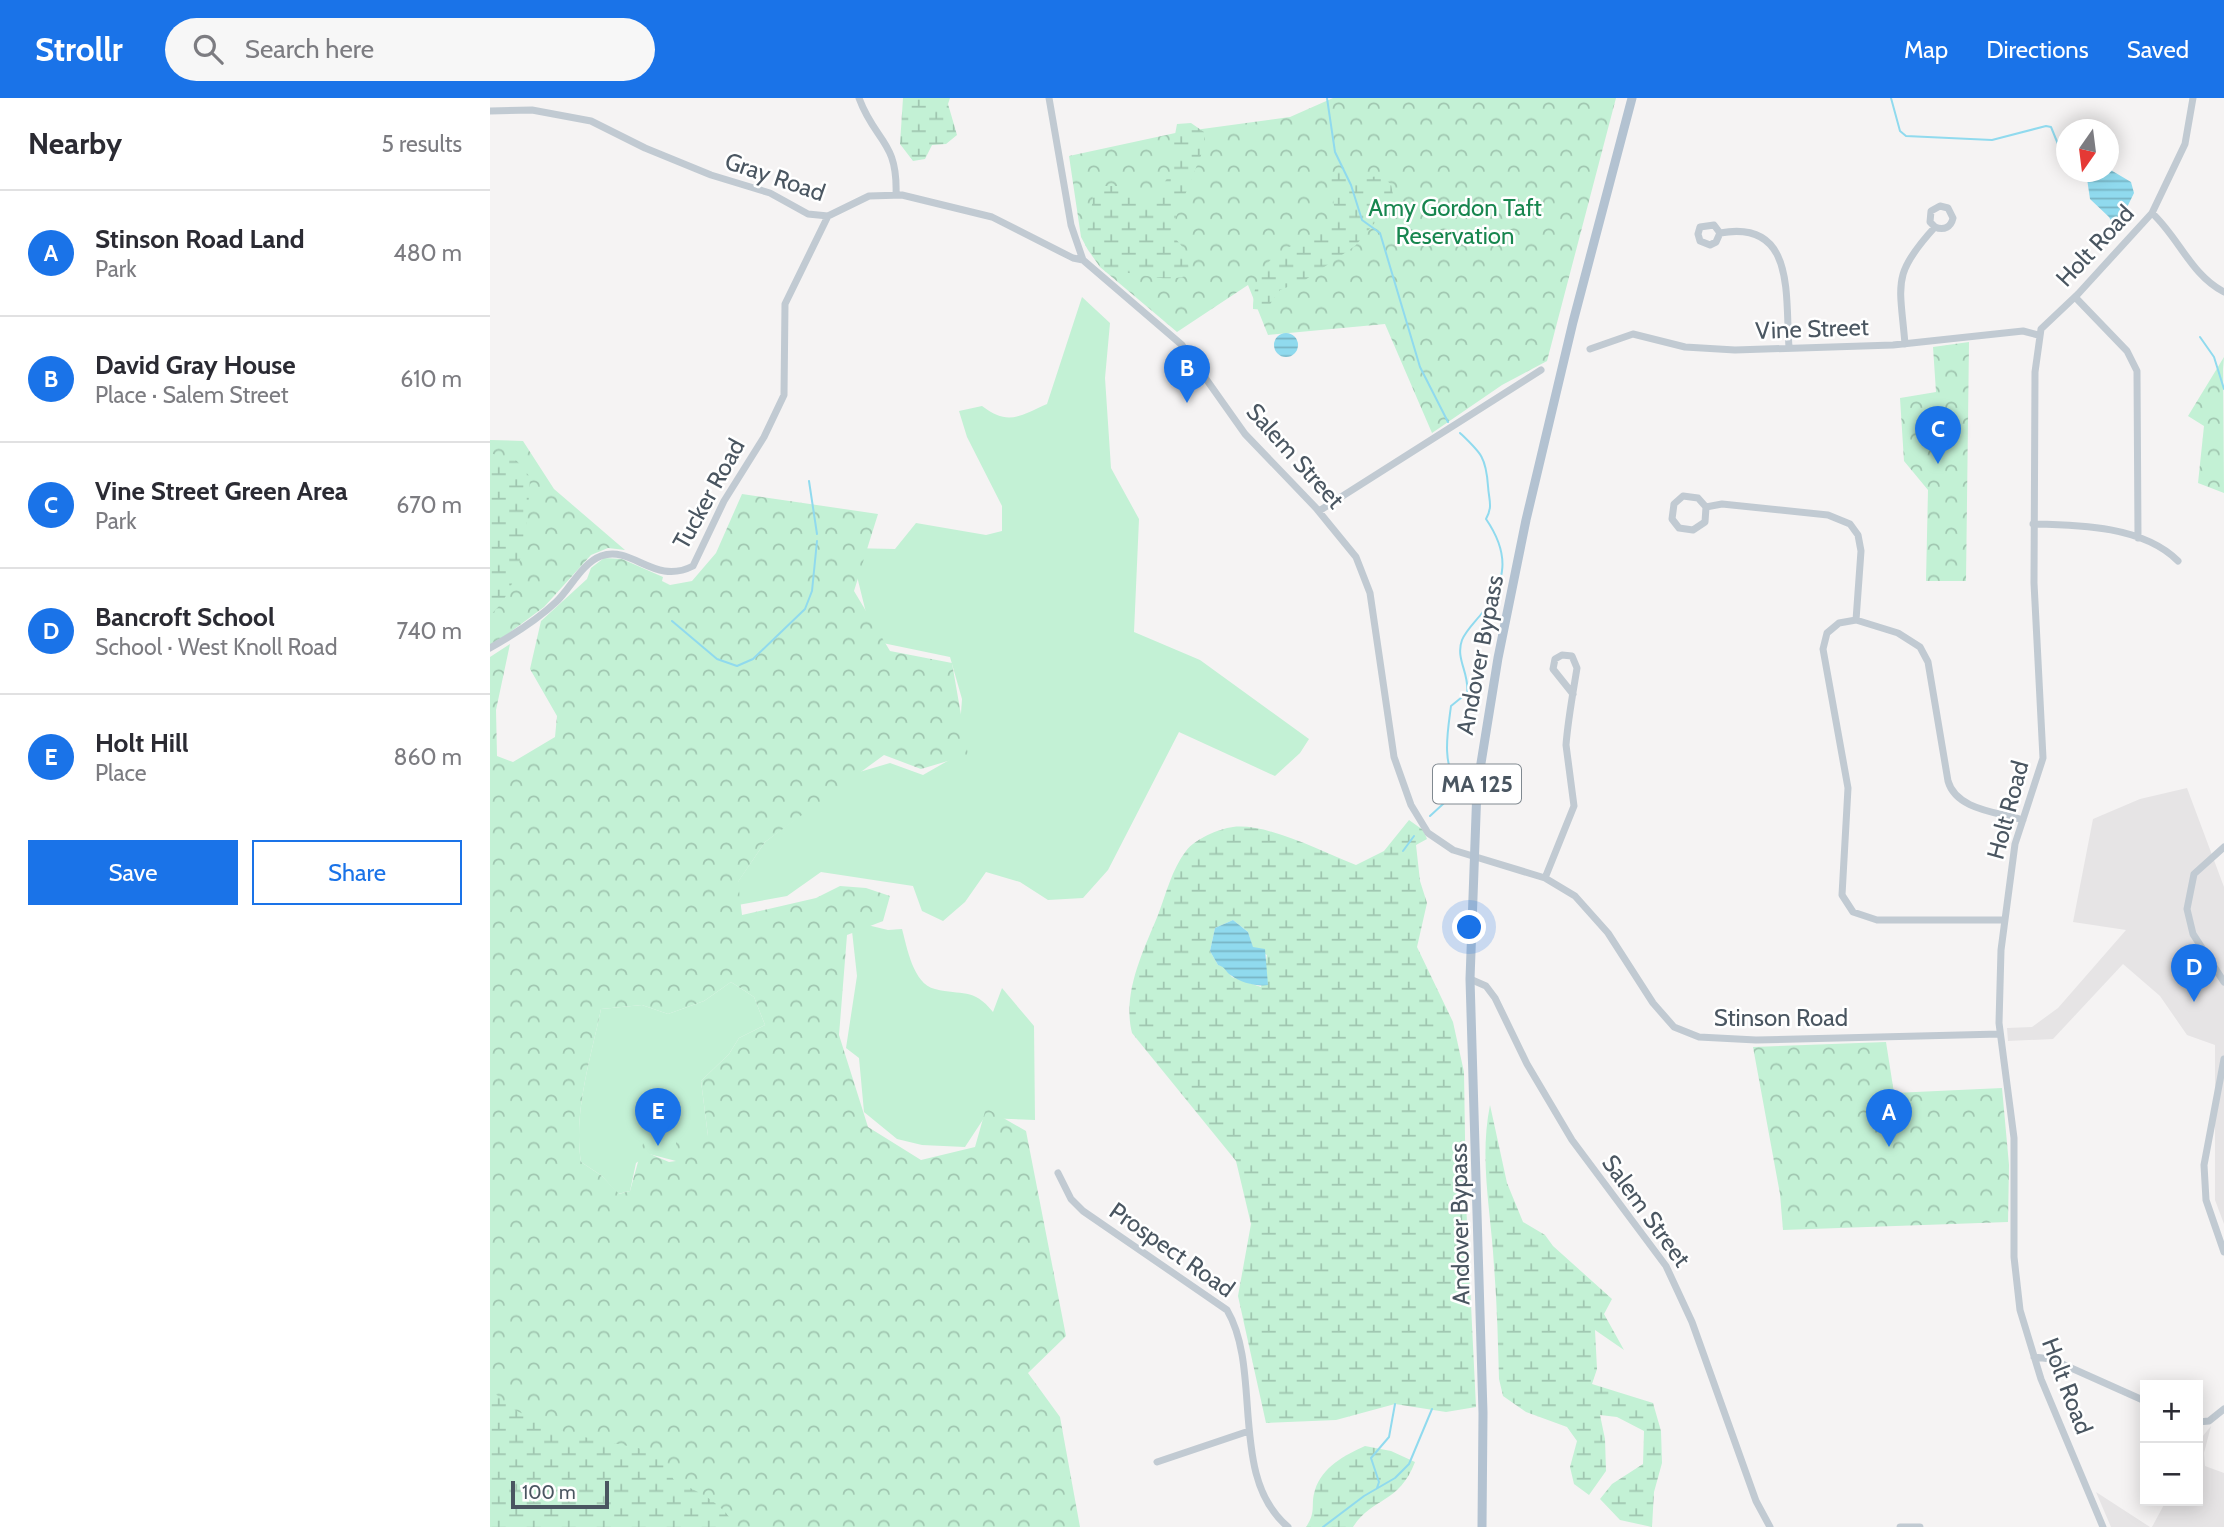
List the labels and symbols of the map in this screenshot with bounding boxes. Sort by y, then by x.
north arrow [2056,119,2119,182]
street label: Gray Road [721,146,829,207]
park label: Amy Gordon Taft Reservation [1368,193,1542,250]
street label: Holt Road [2050,199,2140,292]
street label: Vine Street [1755,312,1869,345]
pin: B [1164,345,1210,403]
street label: Salem Street [1241,397,1350,514]
pin: C [1915,406,1961,464]
street label: Tucker Road [666,433,751,554]
street label: Andover Bypass [1450,573,1509,737]
street label: Holt Road [1980,757,2035,862]
road number: MA 125 [1433,764,1521,804]
your location [1452,910,1486,944]
pin: D [2171,944,2217,1002]
street label: Stinson Road [1714,1003,1848,1032]
pin: E [635,1088,681,1146]
pin: A [1866,1089,1912,1147]
street label: Andover Bypass [1444,1143,1475,1305]
street label: Salem Street [1596,1149,1697,1272]
street label: Prospect Road [1104,1196,1240,1303]
street label: Holt Road [2036,1334,2099,1438]
scale bar [511,1478,609,1510]

